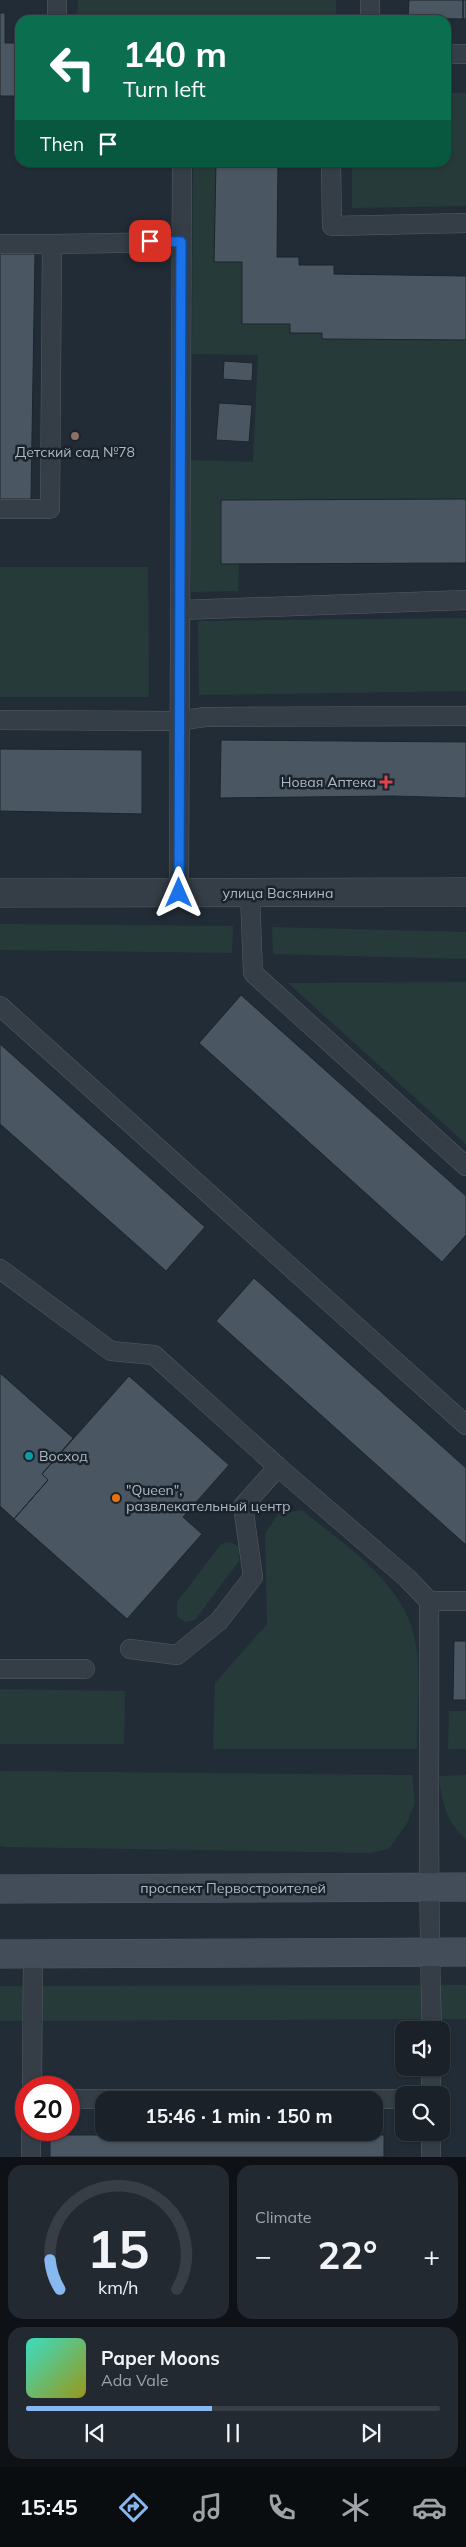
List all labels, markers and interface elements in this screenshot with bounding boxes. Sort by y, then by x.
text: 140 m [123,32,227,76]
icon: left [40,35,105,100]
text: Turn left [123,75,206,103]
icon: arrive [94,130,122,158]
text: Then [40,132,84,156]
pin [129,220,171,262]
icon: arrive [136,227,164,255]
marker: Детский сад №78 [69,430,81,442]
place label: Детский сад №78 [15,443,135,461]
place label: Новая Аптека [281,773,376,791]
marker: Новая Аптека [380,776,392,788]
position arrow [152,866,204,918]
street label: улица Васянина [223,884,333,902]
place label: Восход [39,1447,88,1465]
marker: Восход [23,1450,35,1462]
place label: "Queen", развлекательный центр [126,1481,290,1515]
marker: "Queen", развлекательный центр [110,1492,122,1504]
street label: проспект Первостроителей [140,1879,326,1897]
map controls [395,2021,450,2141]
button: sound [395,2021,450,2076]
speed limit sign: 20 [15,2076,80,2141]
button: search [395,2086,450,2141]
text: 15:46 · 1 min · 150 m [145,2104,333,2128]
text: Climate [255,2207,311,2227]
text: 15 [87,2216,150,2281]
text: 22° [317,2231,378,2279]
text: − [255,2238,272,2273]
text: + [423,2238,440,2273]
text: km/h [98,2276,139,2298]
text: Paper Moons [101,2346,220,2370]
text: Ada Vale [101,2370,168,2390]
icon: previous [81,2419,109,2447]
icon: pause [219,2419,247,2447]
icon: next [357,2419,385,2447]
icon: directions [116,2490,151,2525]
icon: music [190,2490,225,2525]
icon: phone [264,2490,299,2525]
icon: climate [338,2490,373,2525]
icon: car [412,2490,447,2525]
text: 15:45 [19,2493,78,2521]

